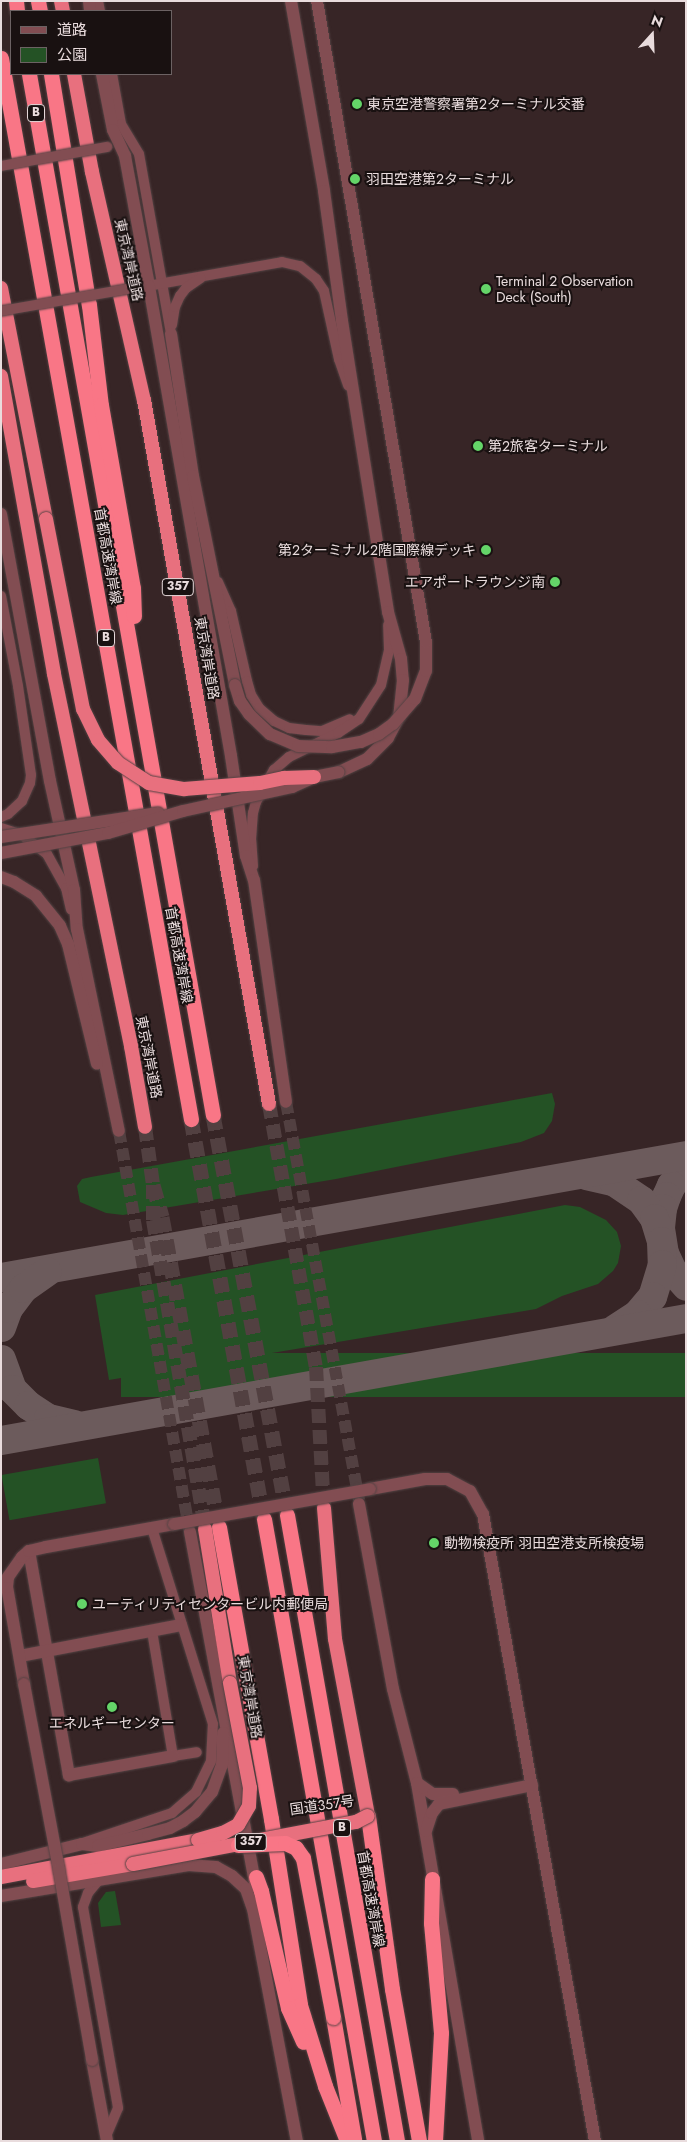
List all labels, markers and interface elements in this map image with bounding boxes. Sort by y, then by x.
legend [10,10,172,75]
north arrow [627,10,677,60]
text: N [648,10,666,32]
text: 道路 [57,19,87,41]
text: 公園 [57,44,87,66]
place label: 東京空港警察署第2ターミナル交番 [367,96,585,112]
marker: 東京空港警察署第2ターミナル交番 [351,98,363,110]
road number: B [26,104,46,122]
place label: 羽田空港第2ターミナル [366,171,514,187]
marker: 羽田空港第2ターミナル [348,172,362,186]
street label: 東京湾岸道路 [111,217,147,303]
place label: Terminal 2 Observation Deck (South) [496,273,633,306]
marker: Terminal 2 Observation Deck (South) [480,283,492,295]
place label: 第2旅客ターミナル [488,438,608,454]
marker: 第2旅客ターミナル [472,440,484,452]
street label: 首都高速湾岸線 [91,506,125,606]
place label: 第2ターミナル2階国際線デッキ [278,542,476,558]
marker: 第2ターミナル2階国際線デッキ [480,544,492,556]
place label: エアポートラウンジ南 [405,574,545,590]
marker: エアポートラウンジ南 [549,576,561,588]
road number: 357 [162,578,194,596]
street label: 東京湾岸道路 [191,615,223,701]
road number: B [96,628,116,648]
street label: 首都高速湾岸線 [162,905,196,1005]
street label: 東京湾岸道路 [133,1014,165,1100]
place label: 動物検疫所 羽田空港支所検疫場 [444,1535,644,1551]
marker: 動物検疫所 羽田空港支所検疫場 [428,1537,440,1549]
place label: ユーティリティセンタービル内郵便局 [92,1596,330,1612]
marker: ユーティリティセンタービル内郵便局 [76,1598,88,1610]
street label: 東京湾岸道路 [234,1654,266,1740]
marker: エネルギーセンター [106,1701,118,1713]
place label: エネルギーセンター [49,1715,175,1731]
street label: 国道357号 [289,1792,355,1818]
road number: B [332,1819,352,1838]
road number: 357 [235,1832,267,1851]
street label: 首都高速湾岸線 [354,1849,388,1949]

